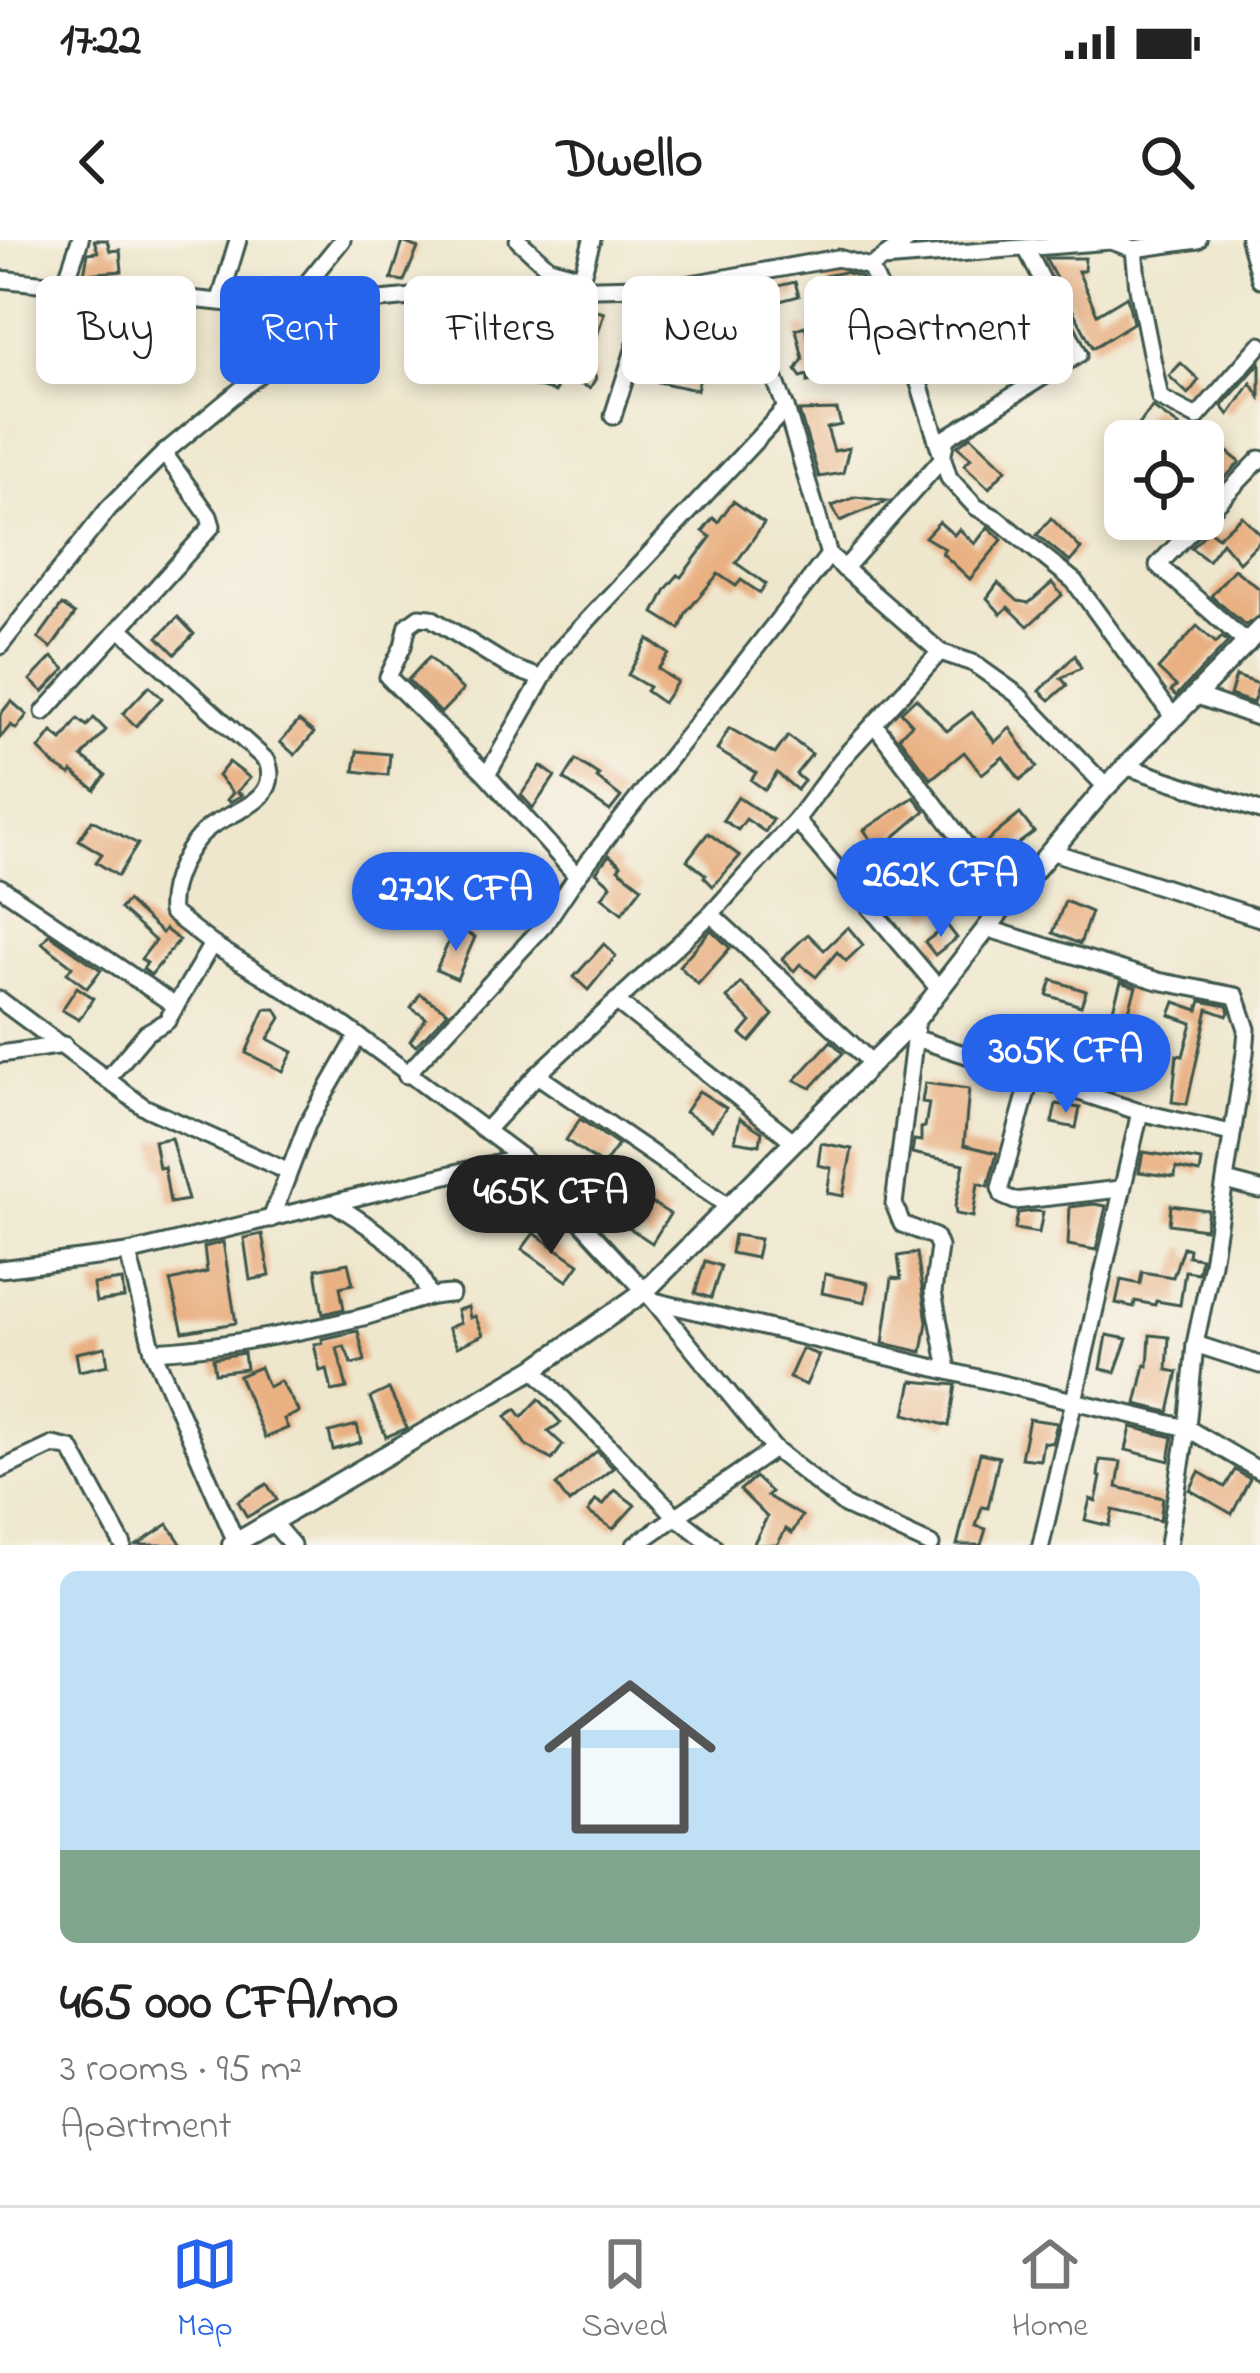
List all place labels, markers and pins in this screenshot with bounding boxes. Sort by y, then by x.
pin: 262K CFA [817,838,1065,940]
pin: 272K CFA [332,852,580,954]
pin: 305K CFA [942,1014,1190,1116]
pin: 465K CFA [427,1155,675,1257]

